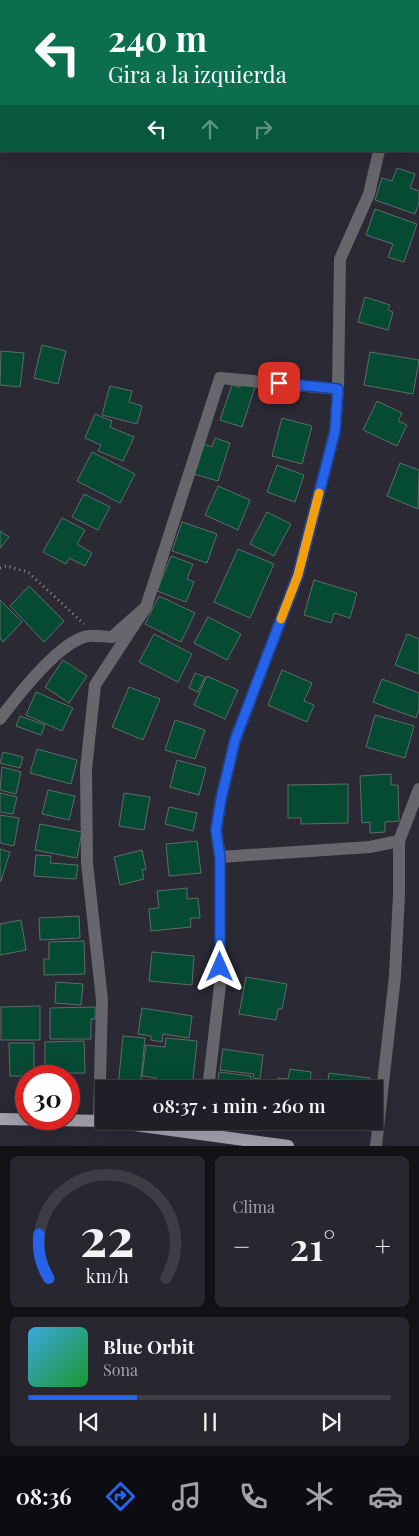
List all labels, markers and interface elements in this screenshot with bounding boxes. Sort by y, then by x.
text: 240 m [108,14,207,61]
icon: left [25,20,90,85]
text: Gira a la izquierda [108,59,287,89]
icon: left [143,115,171,143]
icon: ahead [196,115,224,143]
icon: right [249,115,277,143]
pin [258,362,300,404]
icon: arrive [265,369,293,397]
position arrow [193,940,245,992]
speed limit sign: 30 [15,1065,80,1130]
text: 08:37 · 1 min · 260 m [152,1092,326,1118]
text: Clima [233,1196,275,1217]
text: 22 [80,1201,134,1270]
text: 21° [290,1220,335,1271]
text: − [233,1227,251,1264]
text: + [375,1227,391,1264]
text: km/h [86,1264,129,1287]
text: Blue Orbit [103,1333,194,1359]
text: Sona [103,1359,138,1380]
icon: previous [75,1408,103,1436]
icon: pause [196,1408,224,1436]
icon: next [317,1408,345,1436]
icon: directions [103,1479,138,1514]
icon: music [169,1479,204,1514]
icon: phone [236,1479,271,1514]
icon: climate [302,1479,337,1514]
icon: car [368,1479,403,1514]
text: 08:36 [16,1481,72,1511]

